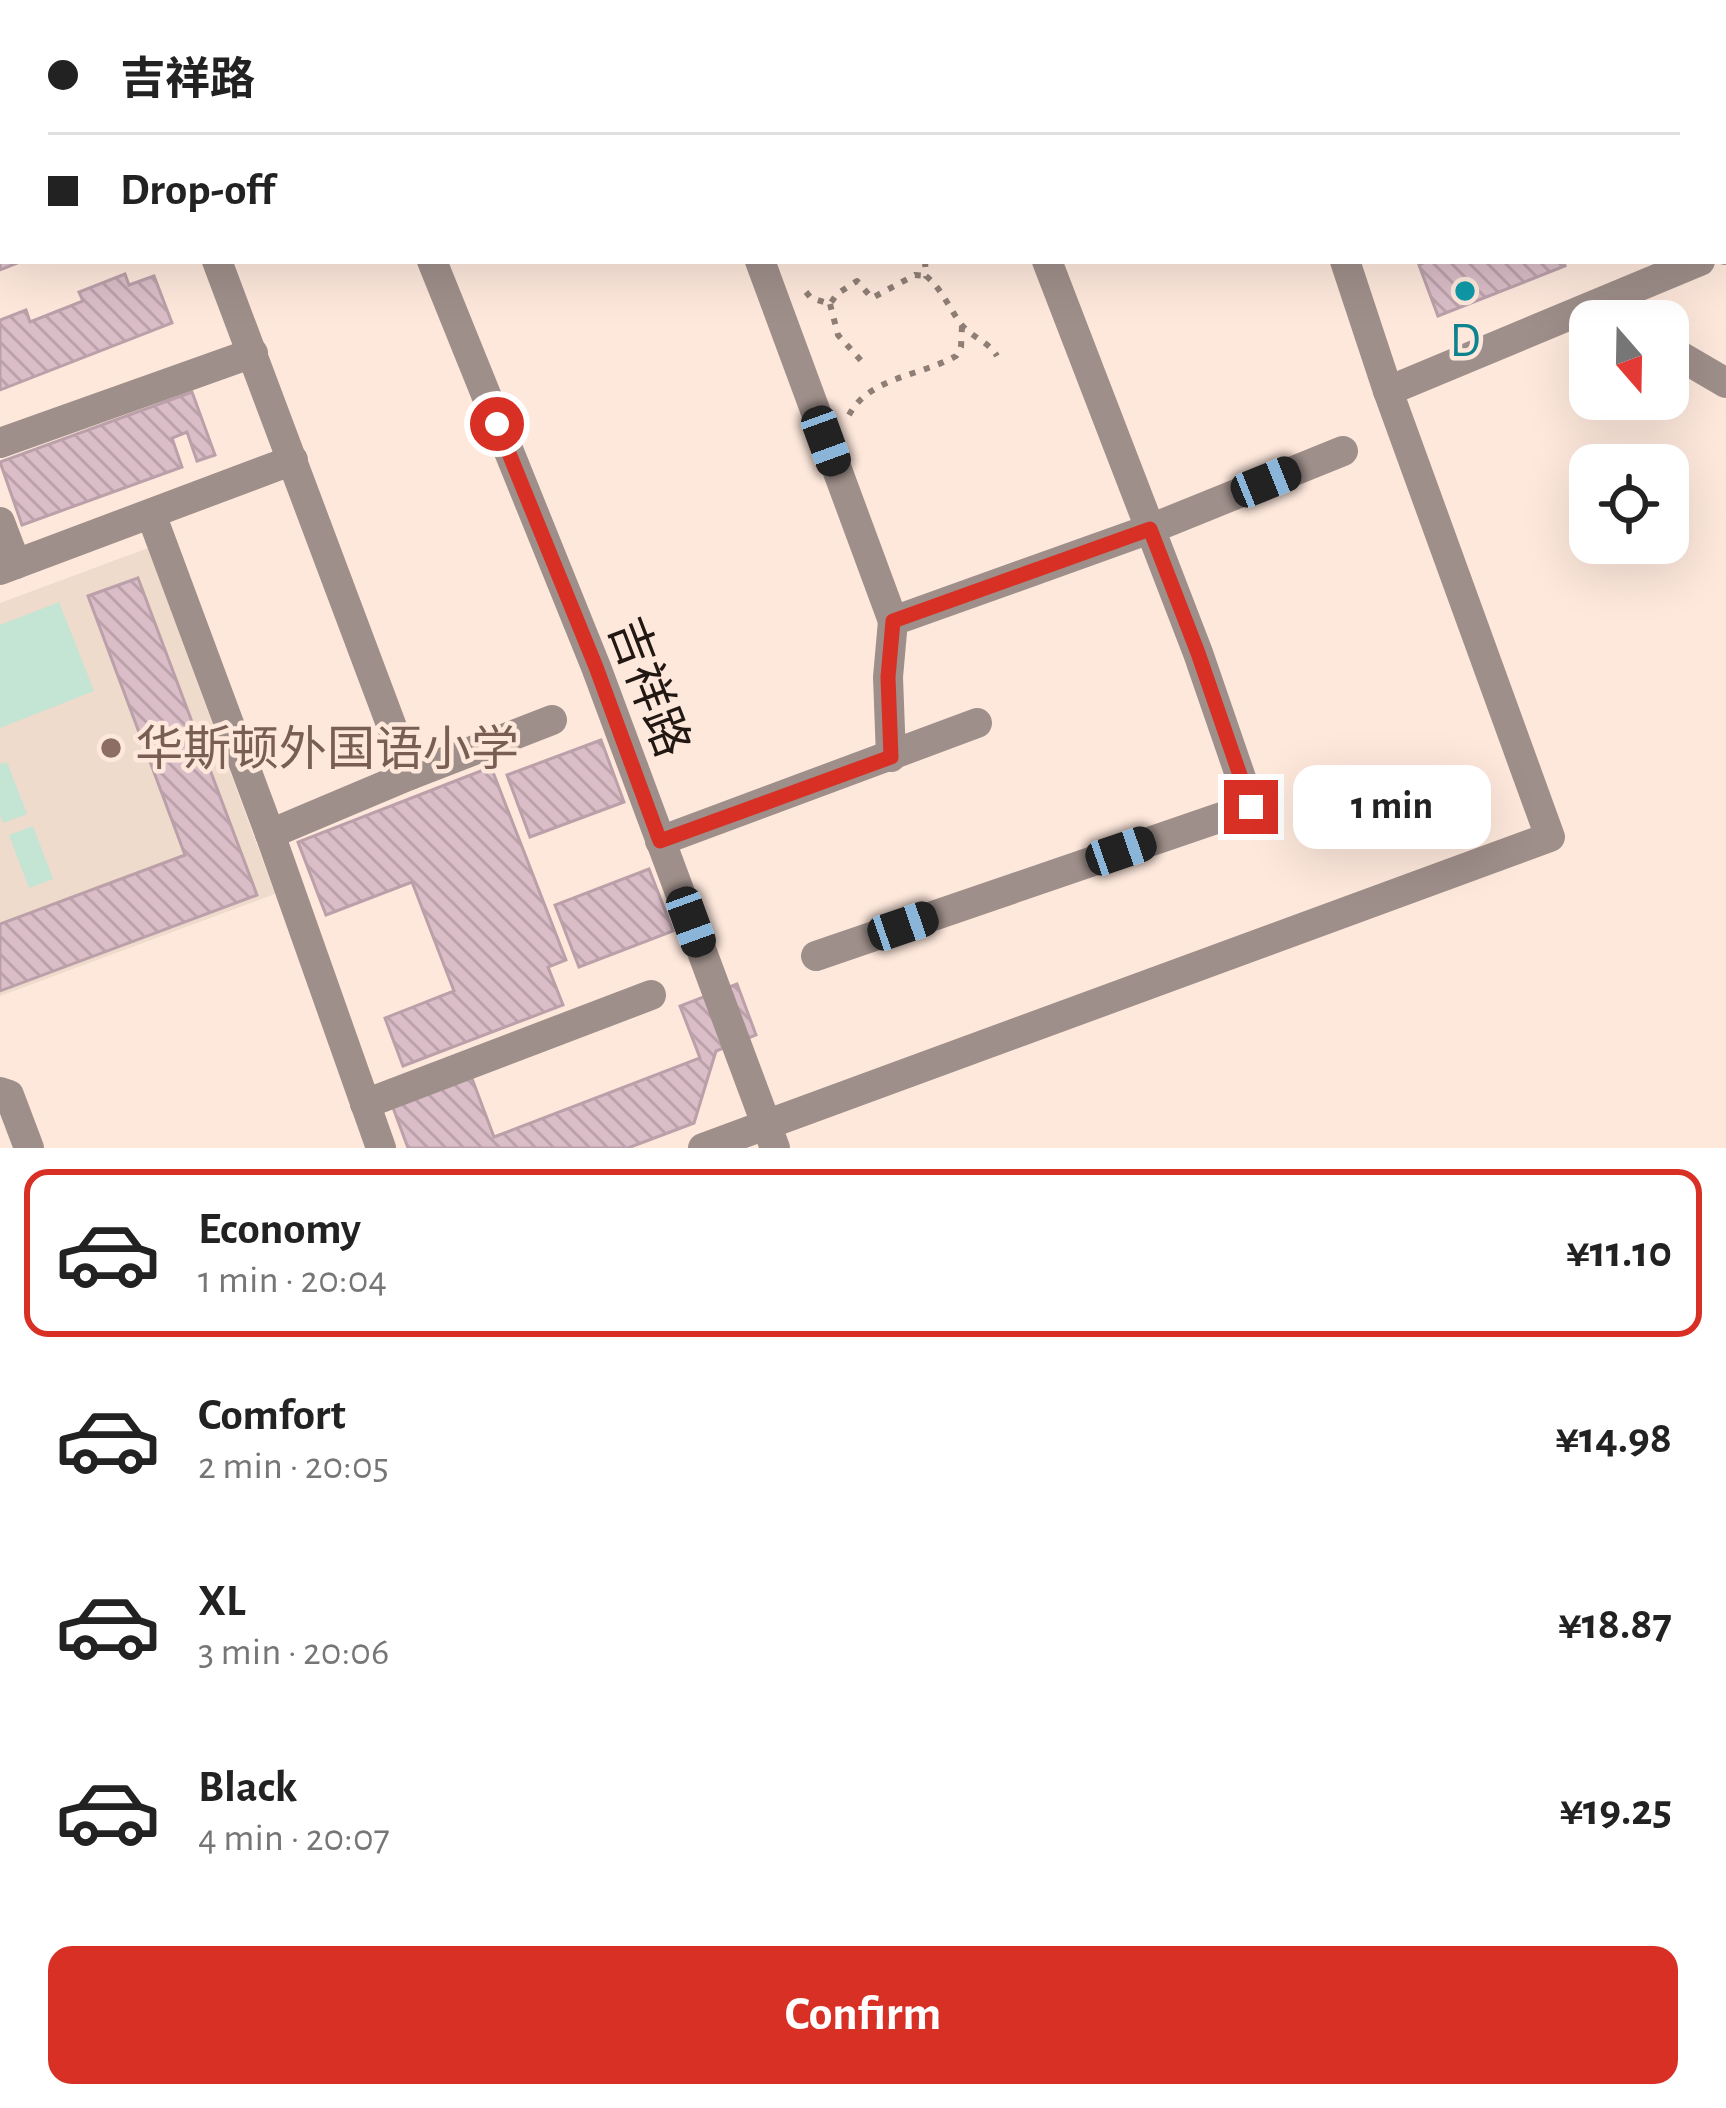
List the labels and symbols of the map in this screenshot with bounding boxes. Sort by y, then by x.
marker: D [1452,278,1478,304]
north arrow [1569,300,1689,420]
place label: D [1449,318,1481,366]
route start [470,397,524,451]
car [797,401,855,481]
car [1226,452,1306,512]
street label: 吉祥路 [599,611,698,764]
place label: 华斯顿外国语小学 [135,724,519,775]
marker: 华斯顿外国语小学 [98,735,124,761]
callout: 1 min [1293,765,1491,849]
route end [1224,780,1278,834]
car [1081,822,1161,880]
car [662,882,720,962]
car [863,897,943,955]

